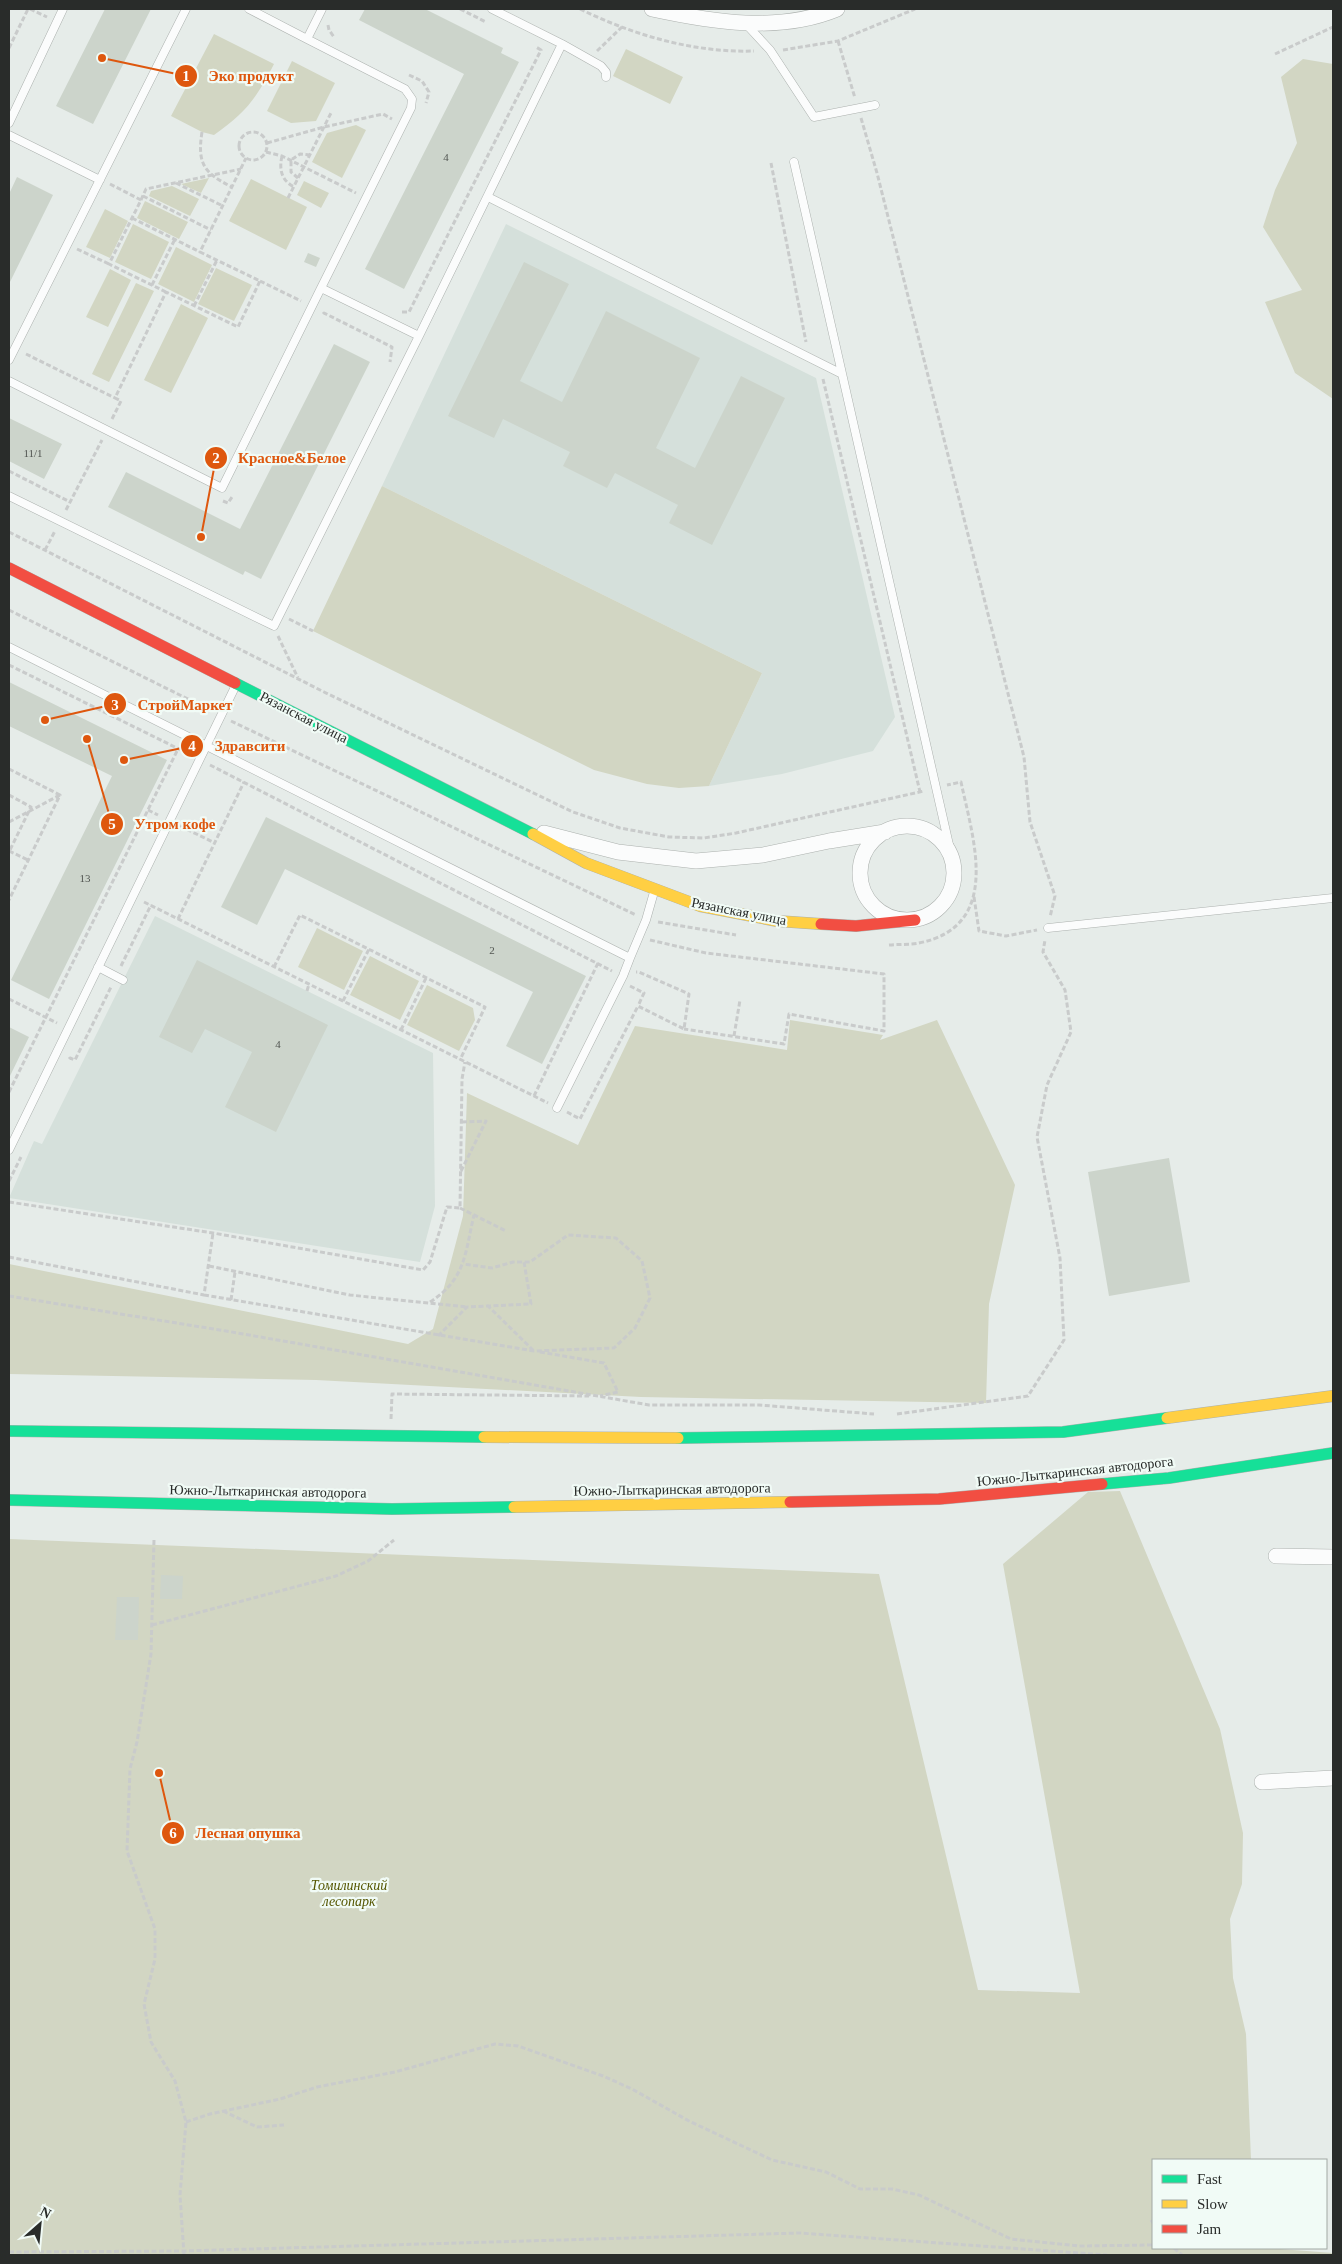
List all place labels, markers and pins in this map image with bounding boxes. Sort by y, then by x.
callout: Эко продукт [173,61,304,91]
callout: Красное&Белое [203,443,356,473]
callout: СтройМаркет [103,689,243,719]
callout: Здравсити [179,731,295,761]
callout: Утром кофе [99,809,225,839]
callout: Лесная опушка [161,1818,311,1848]

